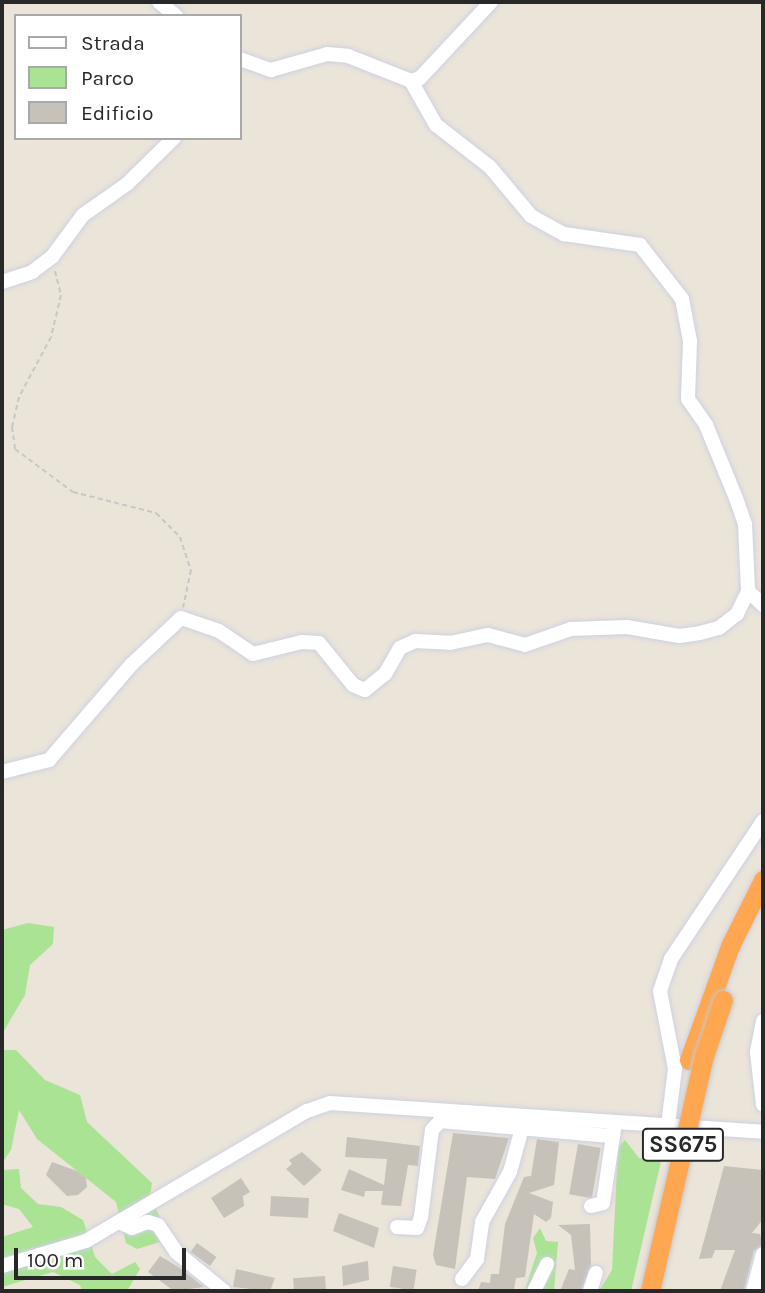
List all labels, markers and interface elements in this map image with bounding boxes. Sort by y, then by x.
legend [14,14,242,140]
text: Strada [81,31,145,55]
text: Parco [81,66,134,90]
text: Edificio [81,101,154,125]
road number: SS675 [641,1126,725,1164]
scale bar [18,1234,189,1278]
text: 100 m [27,1248,84,1272]

